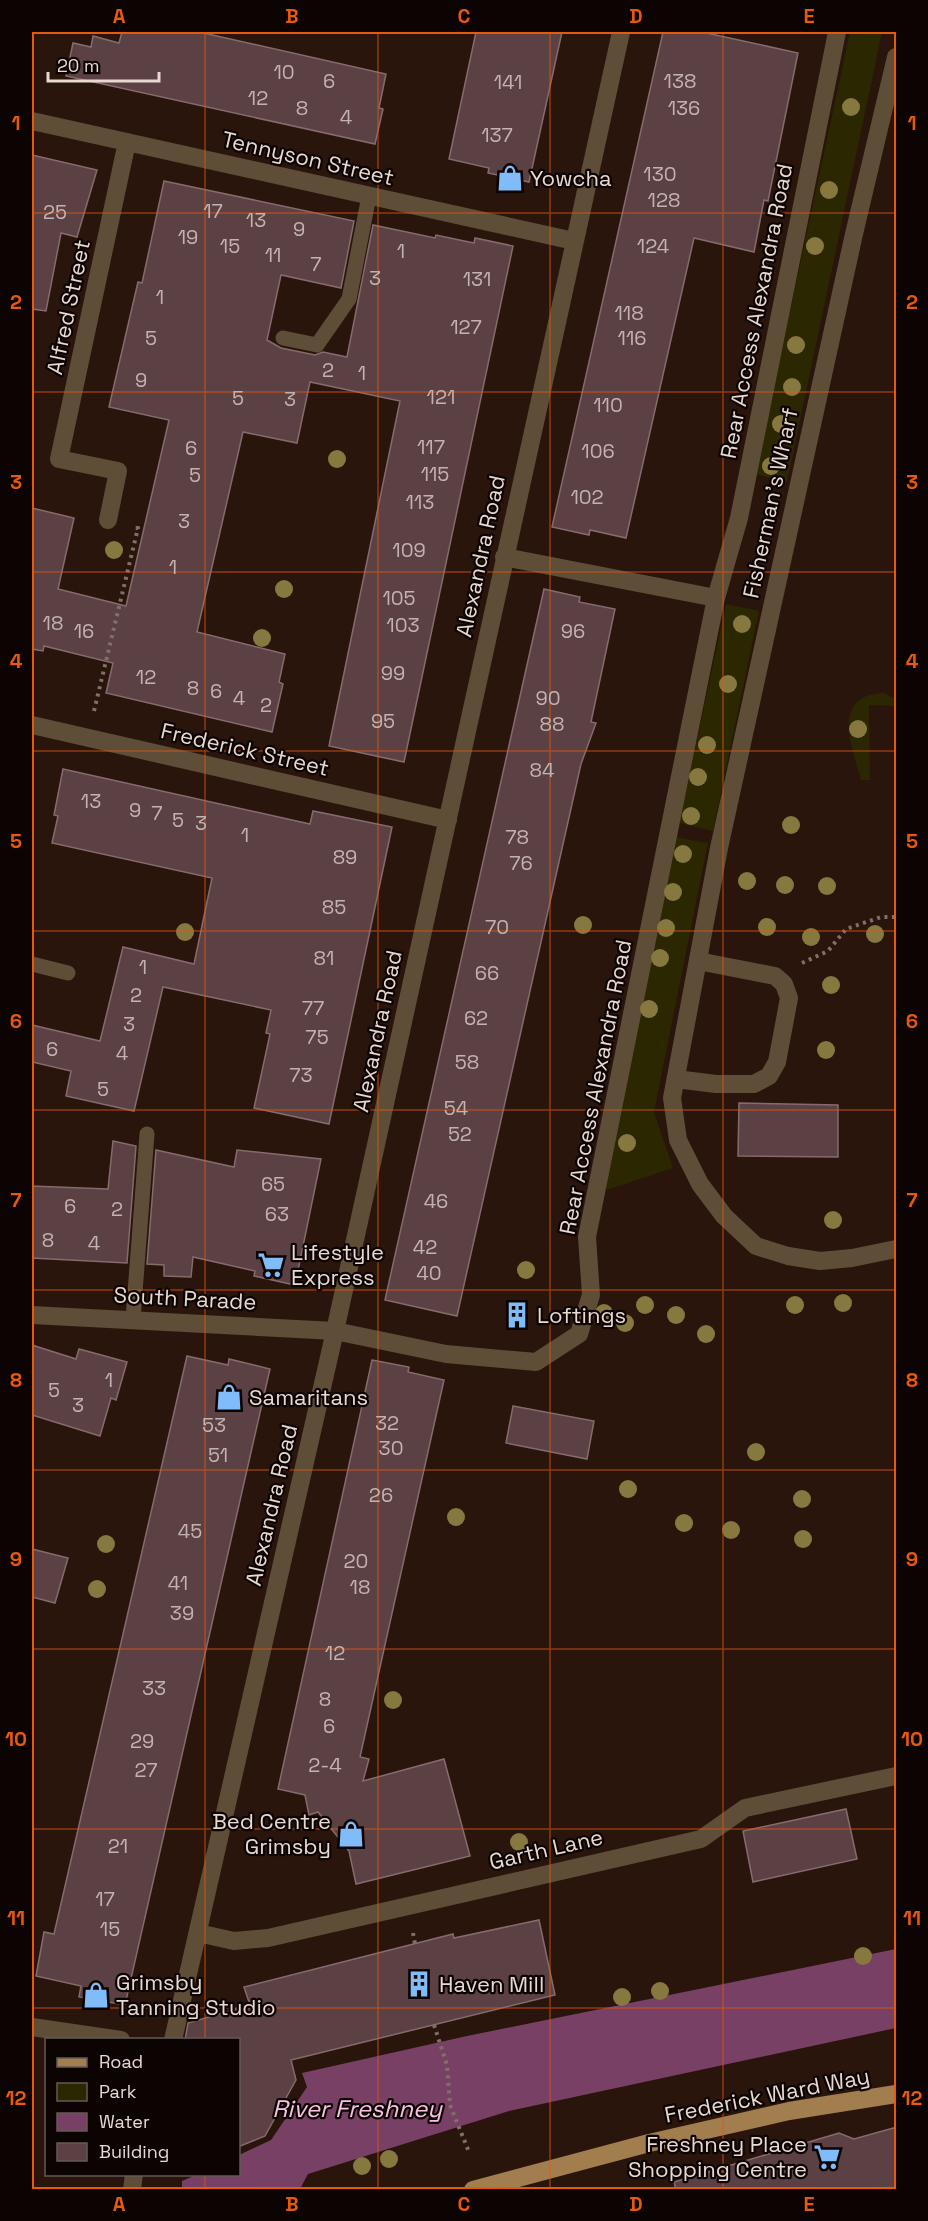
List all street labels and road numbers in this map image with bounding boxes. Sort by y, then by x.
street label: Tennyson Street [219,125,397,191]
street label: Rear Access Alexandra Road [714,161,798,461]
street label: Alfred Street [40,237,96,377]
street label: Fisherman's Wharf [736,405,804,601]
street label: Alexandra Road [449,472,511,640]
street label: Frederick Street [158,716,332,782]
street label: Rear Access Alexandra Road [553,937,637,1237]
street label: Alexandra Road [346,947,408,1115]
street label: South Parade [113,1280,257,1316]
street label: Alexandra Road [239,1422,303,1588]
street label: Garth Lane [486,1822,606,1876]
street label: Frederick Ward Way [662,2061,872,2129]

